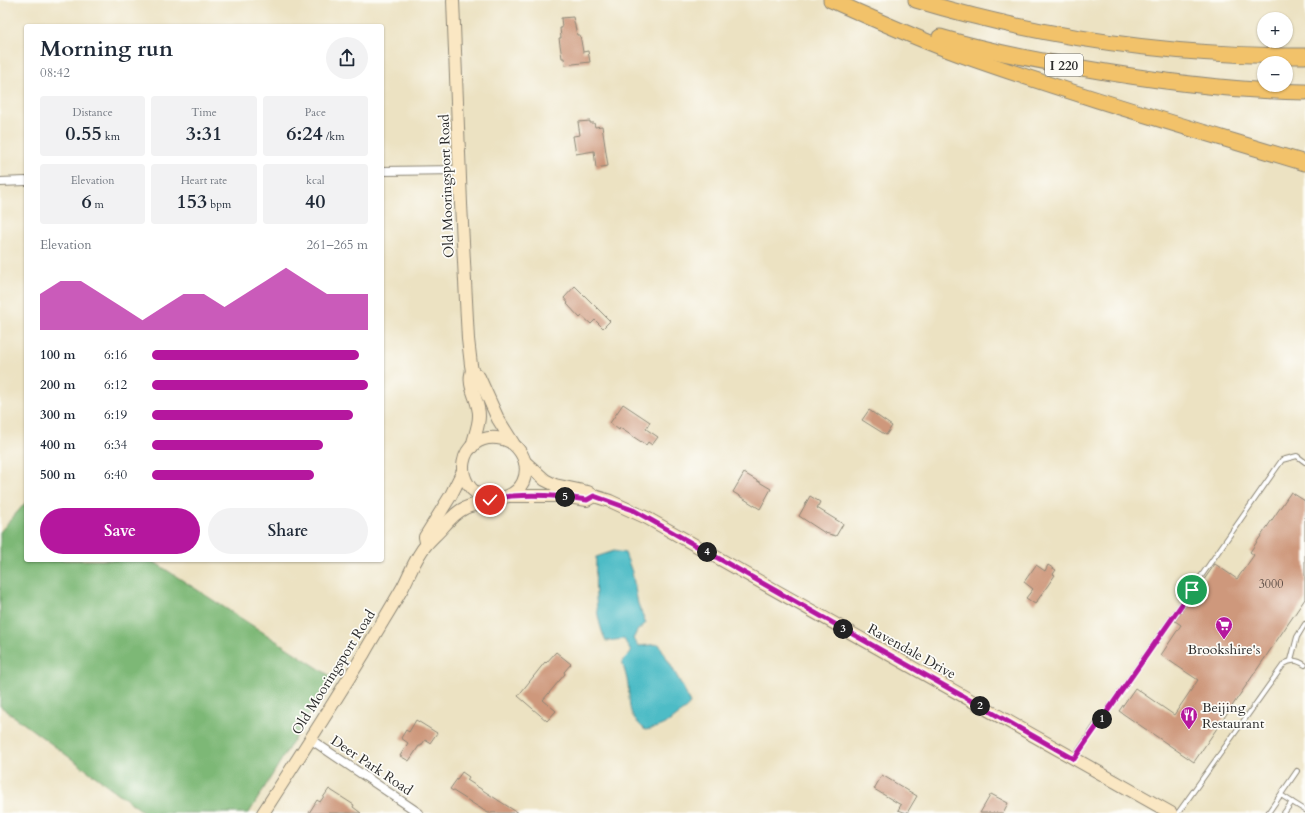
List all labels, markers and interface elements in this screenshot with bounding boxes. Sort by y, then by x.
map controls [1257,12,1293,92]
button: + [1257,12,1293,48]
text: Morning run [40,34,173,64]
button: share [326,37,368,79]
road number: I 220 [1045,54,1083,76]
button: − [1257,56,1293,92]
text: 08:42 [40,64,70,82]
text: Distance [73,105,113,120]
text: Time [191,105,217,120]
text: Pace [305,105,326,120]
street label: Old Mooringsport Road [434,113,459,258]
text: 0.55 [65,120,102,147]
text: 3:31 [186,120,222,147]
text: 6:24 [286,120,323,147]
text: km [102,129,120,144]
text: /km [323,129,344,144]
text: Elevation [71,173,115,188]
text: Heart rate [181,173,227,188]
text: kcal [306,173,325,188]
text: 6 [81,188,92,215]
text: 153 [177,188,207,215]
text: 40 [305,188,326,215]
text: m [92,197,104,212]
text: bpm [207,197,231,212]
text: Elevation [40,236,92,254]
text: 261–265 m [306,236,368,254]
text: 100 m [40,346,75,364]
text: 6:16 [104,346,127,364]
text: 200 m [40,376,75,394]
text: 6:12 [104,376,127,394]
text: 300 m [40,406,75,424]
text: 6:19 [104,406,127,424]
text: 400 m [40,436,75,454]
text: 6:34 [104,436,127,454]
text: 500 m [40,466,75,484]
text: 6:40 [104,466,127,484]
pin [473,483,507,517]
pin: 5 [555,487,575,507]
icon: check [479,489,501,511]
text: 5 [562,489,568,504]
button: Save [40,508,200,554]
button: Share [208,508,368,554]
pin: 4 [697,542,717,562]
text: 4 [704,544,710,559]
pin [1175,573,1209,607]
house number: 3000 [1259,576,1283,592]
icon: arrive [1181,579,1203,601]
street label: Old Mooringsport Road [287,606,380,738]
supermarket icon: Brookshire's [1214,615,1234,640]
pin: 3 [833,619,853,639]
street label: Ravendale Drive [864,619,959,684]
text: 3 [840,621,846,636]
place label: Brookshire's [1188,640,1261,659]
pin: 2 [970,696,990,716]
text: 2 [977,698,983,713]
place label: Beijing Restaurant [1202,698,1265,733]
restaurant icon: Beijing Restaurant [1179,705,1199,730]
pin: 1 [1092,709,1112,729]
text: 1 [1099,711,1105,726]
street label: Deer Park Road [327,731,417,800]

